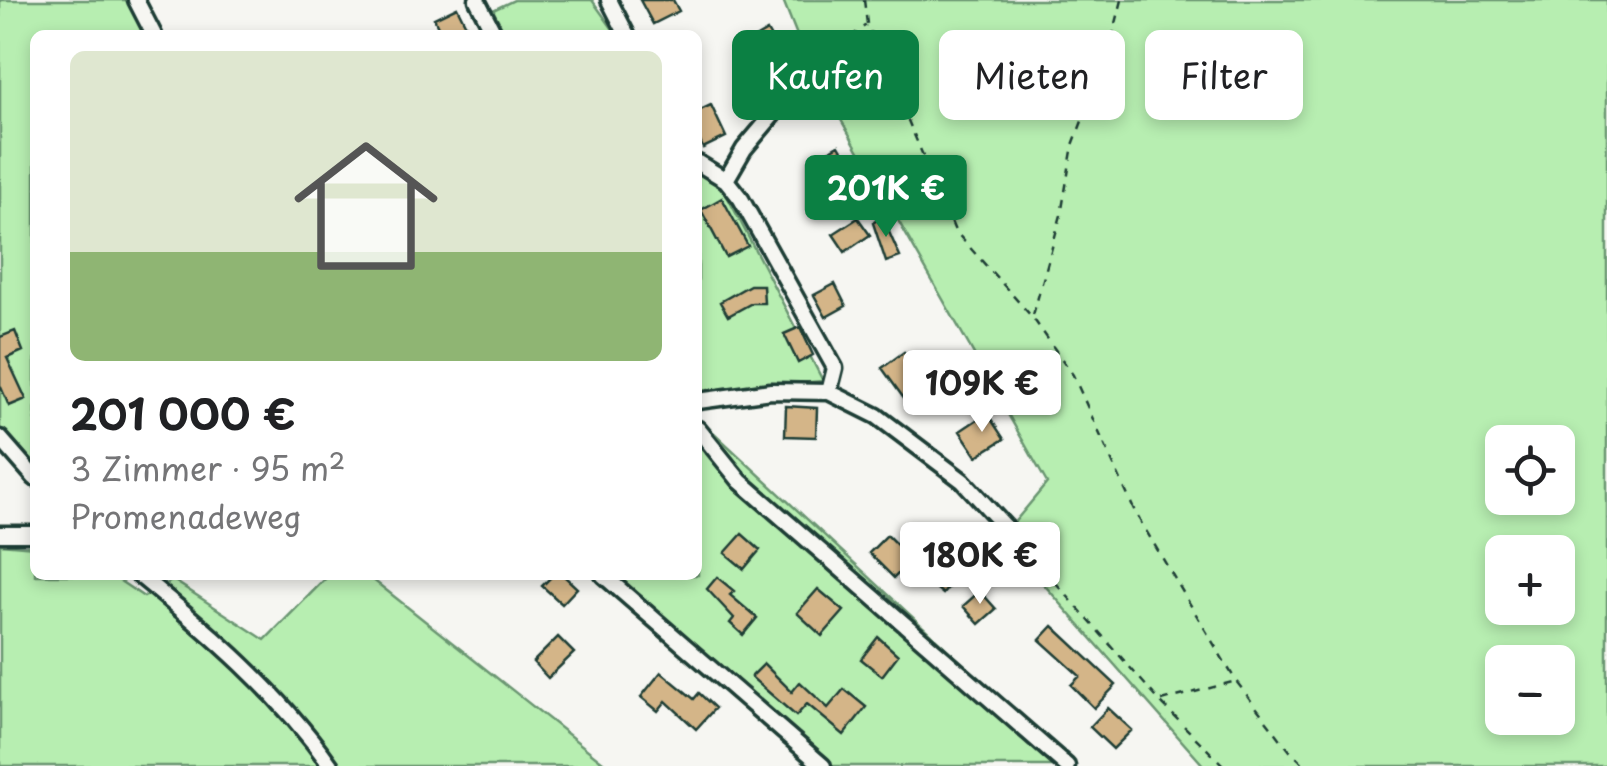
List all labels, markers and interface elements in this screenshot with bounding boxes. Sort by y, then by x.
chip: Kaufen [732,30,919,120]
chip: Mieten [939,30,1125,120]
chip: Filter [1145,30,1303,120]
icon: home [276,116,456,296]
pin: 201K € [805,155,967,240]
text: 201K € [827,163,945,211]
pin: 109K € [901,350,1063,435]
text: 109K € [925,358,1039,406]
text: 201 000 € [70,381,296,444]
map controls [1485,425,1575,735]
button: locate [1485,425,1575,515]
text: 3 Zimmer · 95 m² [70,444,346,492]
text: Promenadeweg [70,492,302,540]
pin: 180K € [899,522,1061,607]
text: 180K € [922,530,1038,578]
button: + [1485,535,1575,625]
button: − [1485,645,1575,735]

